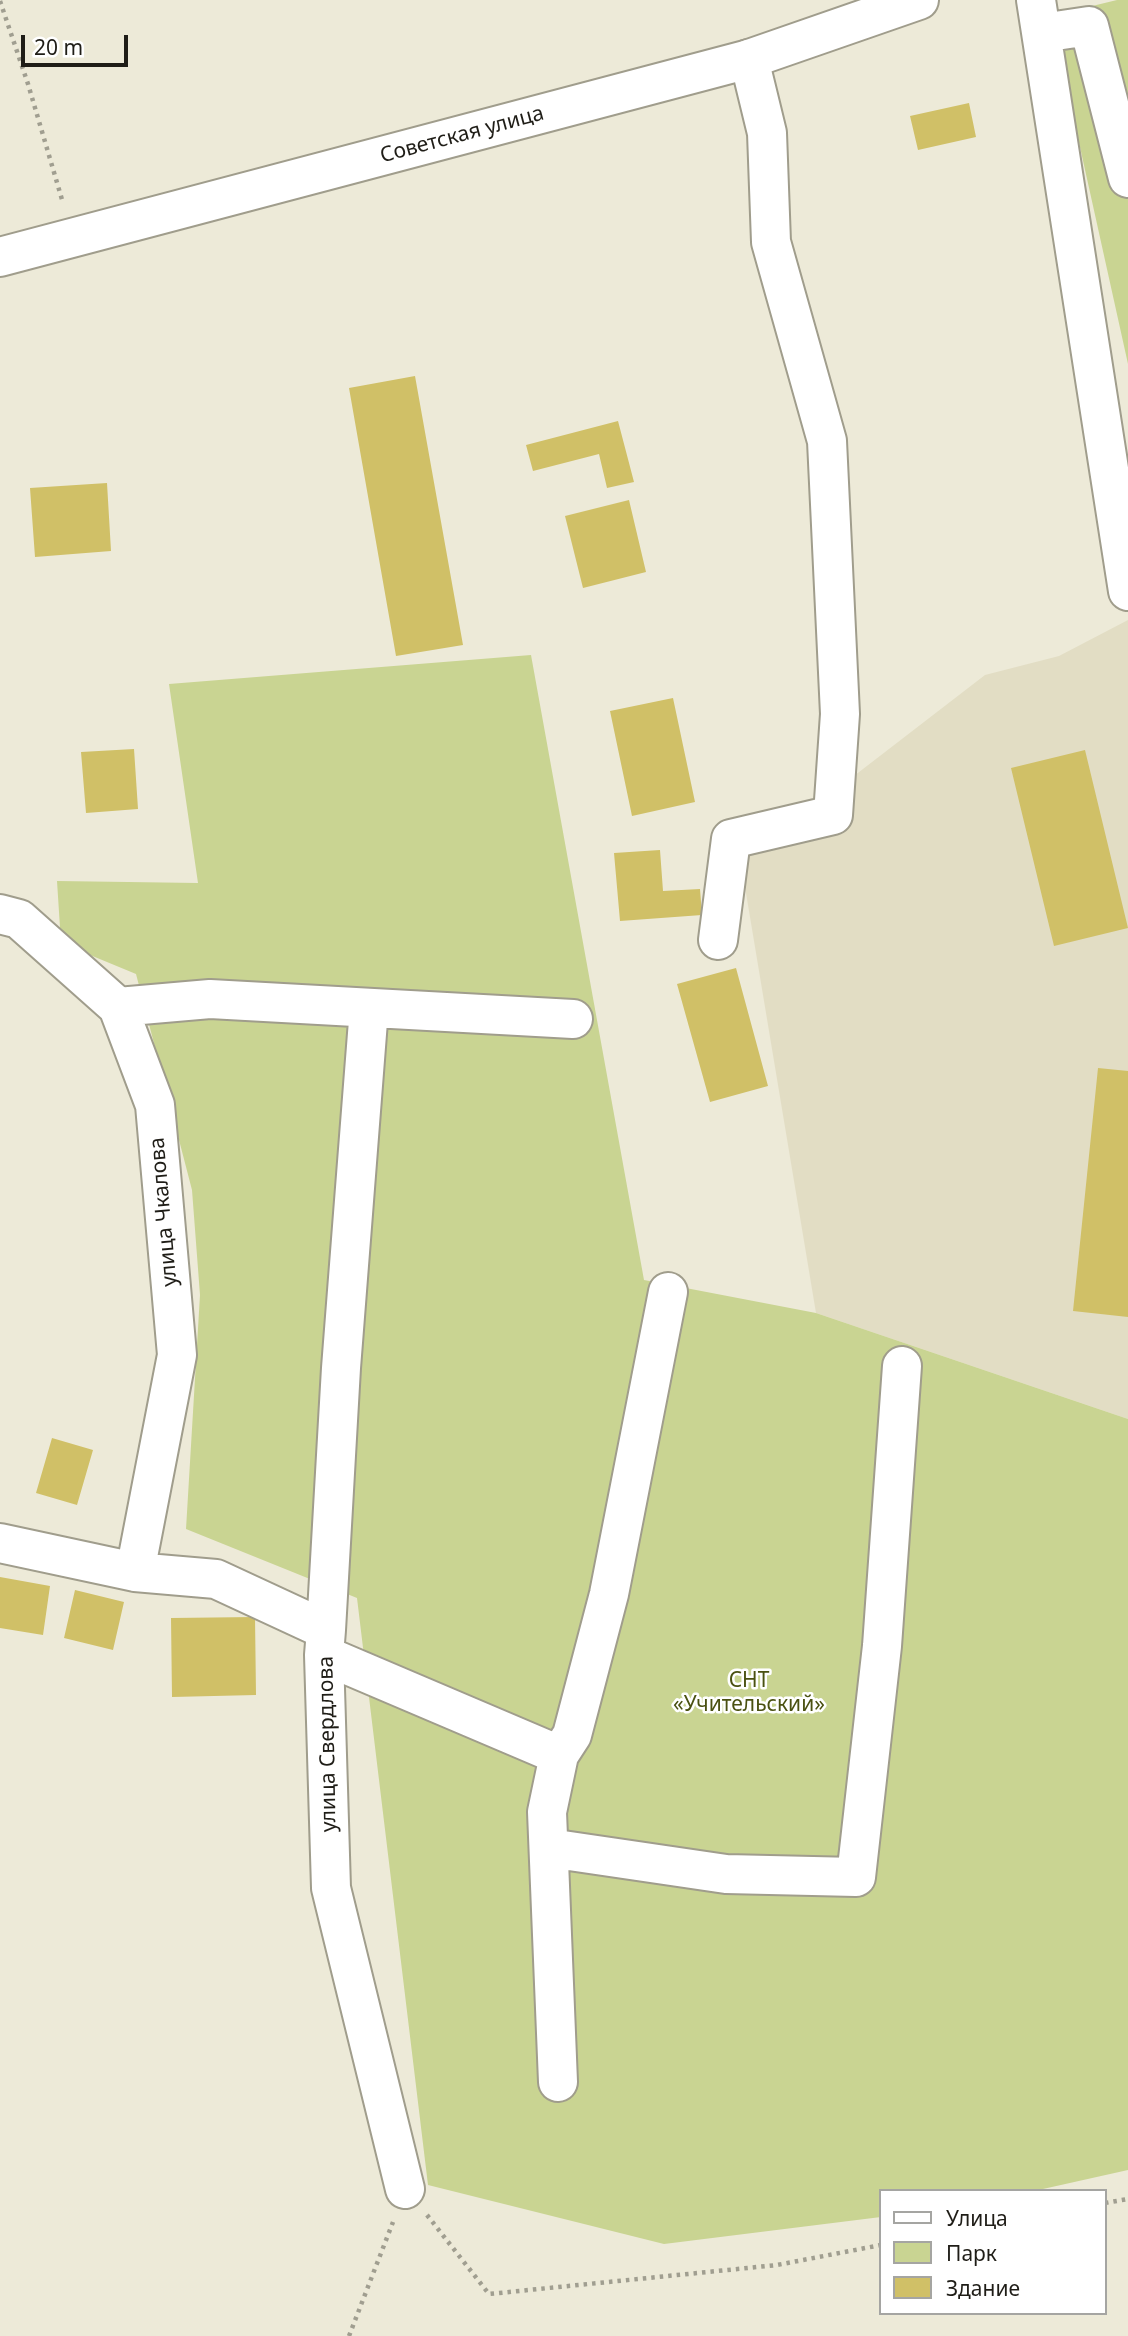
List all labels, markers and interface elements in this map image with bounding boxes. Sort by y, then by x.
scale bar [24,21,131,65]
text: 20 m [34,33,83,61]
street label: Советская улица [377,101,547,169]
street label: улица Чкалова [145,1136,183,1288]
street label: улица Свердлова [314,1656,342,1832]
park label: СНТ «Учительский» [673,1668,825,1718]
legend [880,2189,1107,2315]
text: Улица [946,2204,1008,2232]
text: Парк [946,2239,997,2267]
text: Здание [946,2274,1020,2302]

